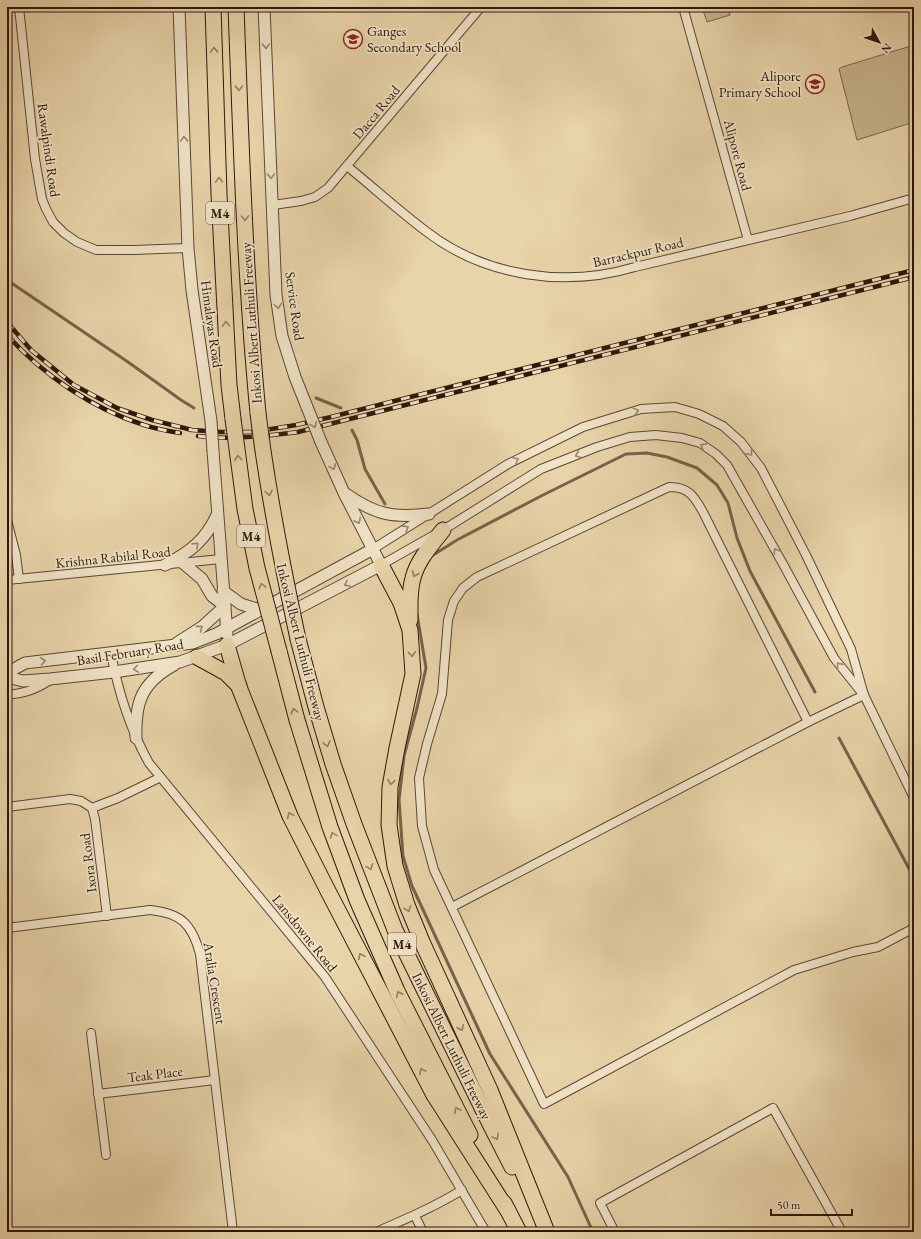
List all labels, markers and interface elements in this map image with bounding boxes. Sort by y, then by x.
place label: Ganges Secondary School [367,22,462,56]
north arrow [859,22,899,62]
school or university icon: Ganges Secondary School [342,28,364,50]
text: N [878,41,895,56]
one-way arrow [262,43,270,49]
one-way arrow [210,47,219,53]
place label: Alipore Primary School [719,67,802,101]
school or university icon: Alipore Primary School [804,73,826,95]
street label: Dacca Road [348,81,404,143]
one-way arrow [235,85,243,91]
street label: Rawalpindi Road [34,102,65,199]
street label: Alipore Road [720,116,756,193]
one-way arrow [180,136,188,142]
one-way arrow [267,173,276,179]
one-way arrow [214,177,223,183]
road number: M4 [206,202,234,224]
one-way arrow [240,215,249,221]
street label: Barrackpur Road [591,233,686,271]
street label: Inkosi Albert Luthuli Freeway [236,241,266,404]
street label: Service Road [281,270,309,342]
street label: Himalayas Road [197,279,227,370]
one-way arrow [273,303,282,309]
one-way arrow [222,321,230,327]
one-way arrow [632,407,639,415]
one-way arrow [310,421,318,428]
one-way arrow [700,444,707,451]
one-way arrow [745,449,752,456]
one-way arrow [574,450,581,458]
one-way arrow [234,455,243,461]
one-way arrow [512,457,519,465]
one-way arrow [328,464,336,471]
one-way arrow [264,490,273,496]
one-way arrow [353,517,361,524]
road number: M4 [237,525,265,547]
one-way arrow [401,526,408,533]
street label: Krishna Rabilal Road [54,542,172,572]
one-way arrow [191,542,199,550]
one-way arrow [774,548,781,555]
street label: Inkosi Albert Luthuli Freeway [273,561,330,723]
one-way arrow [412,571,420,578]
one-way arrow [344,579,351,586]
one-way arrow [258,583,267,590]
one-way arrow [195,626,202,633]
street label: Basil February Road [75,635,186,669]
one-way arrow [408,651,417,657]
one-way arrow [40,657,46,666]
one-way arrow [837,662,844,669]
one-way arrow [133,664,139,673]
one-way arrow [291,707,299,714]
one-way arrow [322,741,331,748]
one-way arrow [387,778,396,785]
one-way arrow [287,811,295,819]
street label: Ixora Road [75,831,101,894]
one-way arrow [329,831,337,838]
one-way arrow [366,863,374,870]
street label: Lansdowne Road [268,891,342,976]
one-way arrow [404,905,412,912]
road number: M4 [388,933,416,955]
street label: Aralia Crescent [200,940,230,1026]
one-way arrow [358,953,366,960]
street label: Inkosi Albert Luthuli Freeway [408,969,496,1123]
one-way arrow [396,990,404,998]
one-way arrow [456,1023,464,1031]
street label: Teak Place [126,1062,184,1086]
one-way arrow [419,1068,426,1075]
one-way arrow [454,1106,462,1114]
one-way arrow [491,1133,499,1140]
scale bar [771,1191,852,1217]
text: 50 m [777,1197,801,1213]

